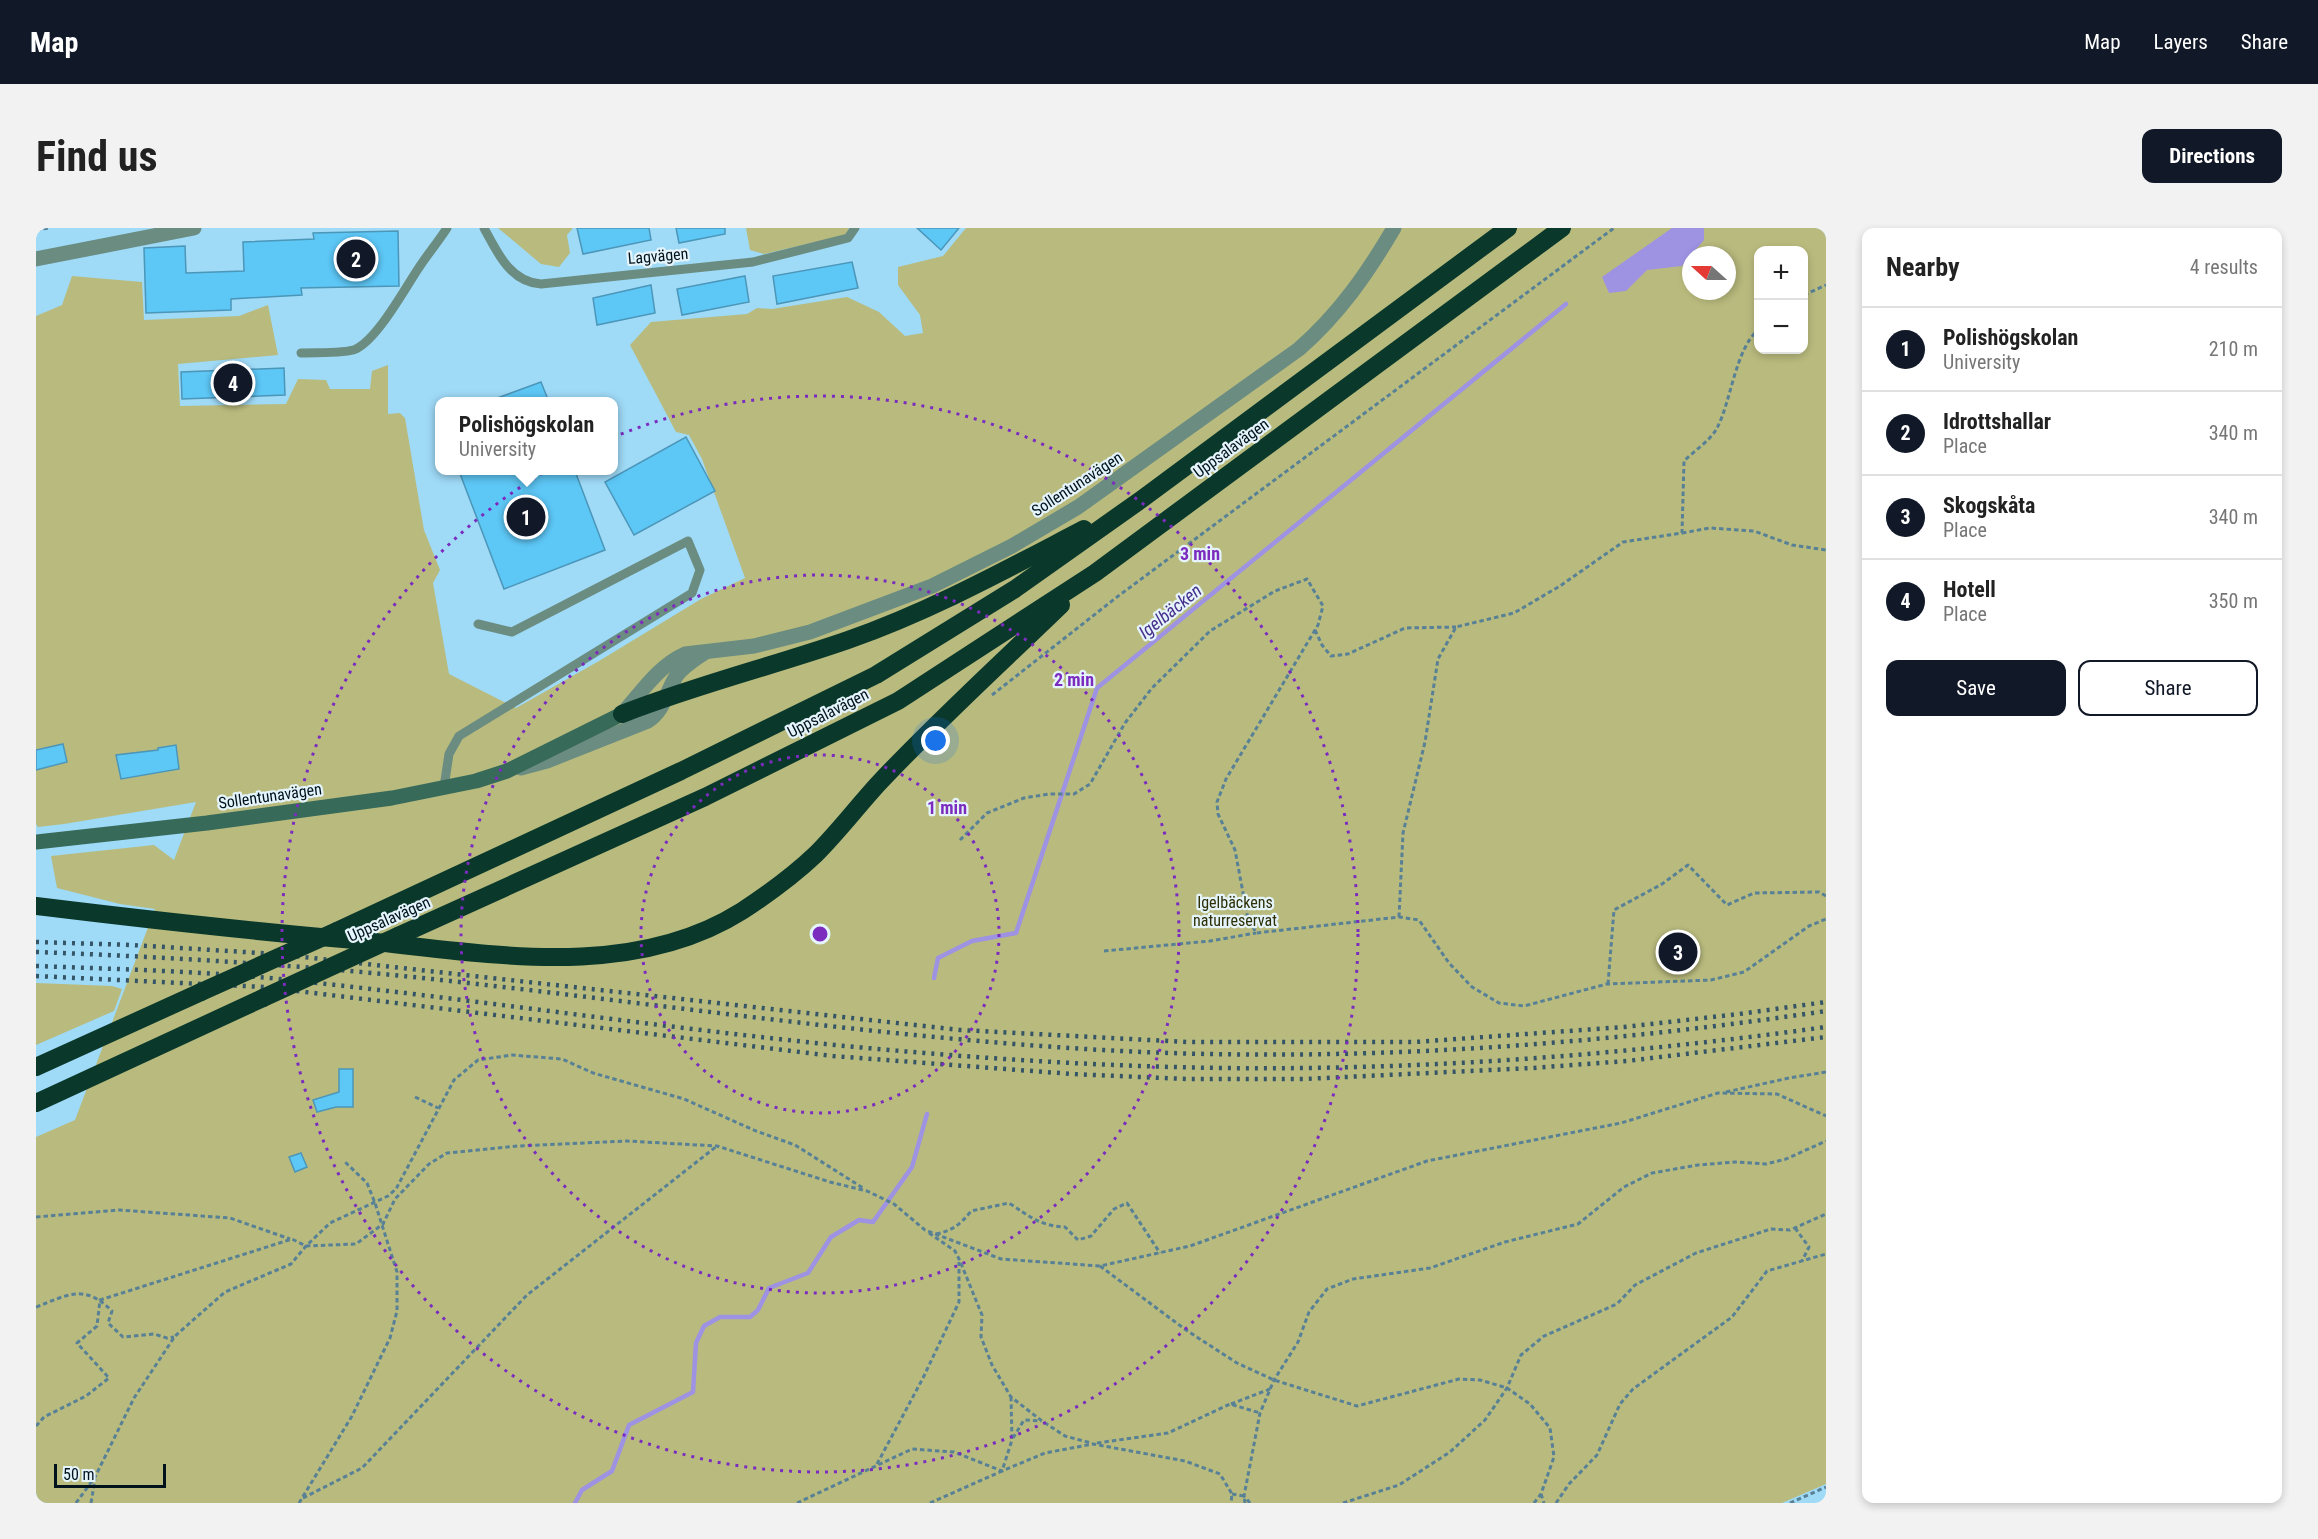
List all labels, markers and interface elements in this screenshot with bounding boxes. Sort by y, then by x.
text: Map [30,26,78,59]
text: Map [2084,30,2121,54]
text: Layers [2154,30,2208,54]
text: Share [2241,30,2288,54]
button: Directions [2142,129,2282,183]
text: Find us [36,132,157,181]
pin: 2 [336,237,376,282]
street label: Lagvägen [627,244,689,268]
north arrow [1682,246,1736,300]
map controls [1754,246,1808,354]
button: + [1754,246,1808,300]
text: Nearby [1886,252,1960,282]
text: 4 results [2190,255,2258,279]
button: − [1754,300,1808,354]
text: Polishögskolan [1943,325,2078,350]
text: 1 [1900,337,1911,361]
text: 210 m [2209,337,2258,361]
text: University [1943,350,2020,374]
pin: 4 [214,360,252,406]
popup [435,397,618,475]
text: Idrottshallar [1943,409,2051,434]
text: Polishögskolan [459,412,594,437]
street label: Uppsalavägen [1190,414,1272,482]
text: 2 [1900,421,1911,445]
text: 340 m [2209,421,2258,445]
text: Place [1943,434,1987,458]
text: University [459,437,536,461]
street label: Sollentunavägen [1028,448,1126,520]
text: Skogskåta [1943,493,2035,518]
pin: 1 [506,494,546,540]
text: 3 [1900,505,1911,529]
text: 340 m [2209,505,2258,529]
text: Place [1943,518,1987,542]
text: 3 min [1180,543,1220,564]
text: Hotell [1943,577,1996,602]
water label: Igelbäcken [1134,579,1206,643]
text: 4 [1900,589,1911,613]
text: 350 m [2209,589,2258,613]
text: Place [1943,602,1987,626]
button: Save [1886,660,2066,716]
button: Share [2078,660,2258,716]
text: 2 min [1054,669,1094,690]
street label: Uppsalavägen [784,684,872,742]
your location [921,726,950,755]
street label: Sollentunavägen [217,779,323,813]
text: 1 min [927,797,967,818]
street label: Uppsalavägen [345,892,433,946]
park label: Igelbäckens naturreservat [1193,893,1277,930]
centre of rings [810,924,830,944]
pin: 3 [1658,930,1698,974]
scale bar [54,1461,166,1488]
text: 50 m [63,1465,95,1484]

